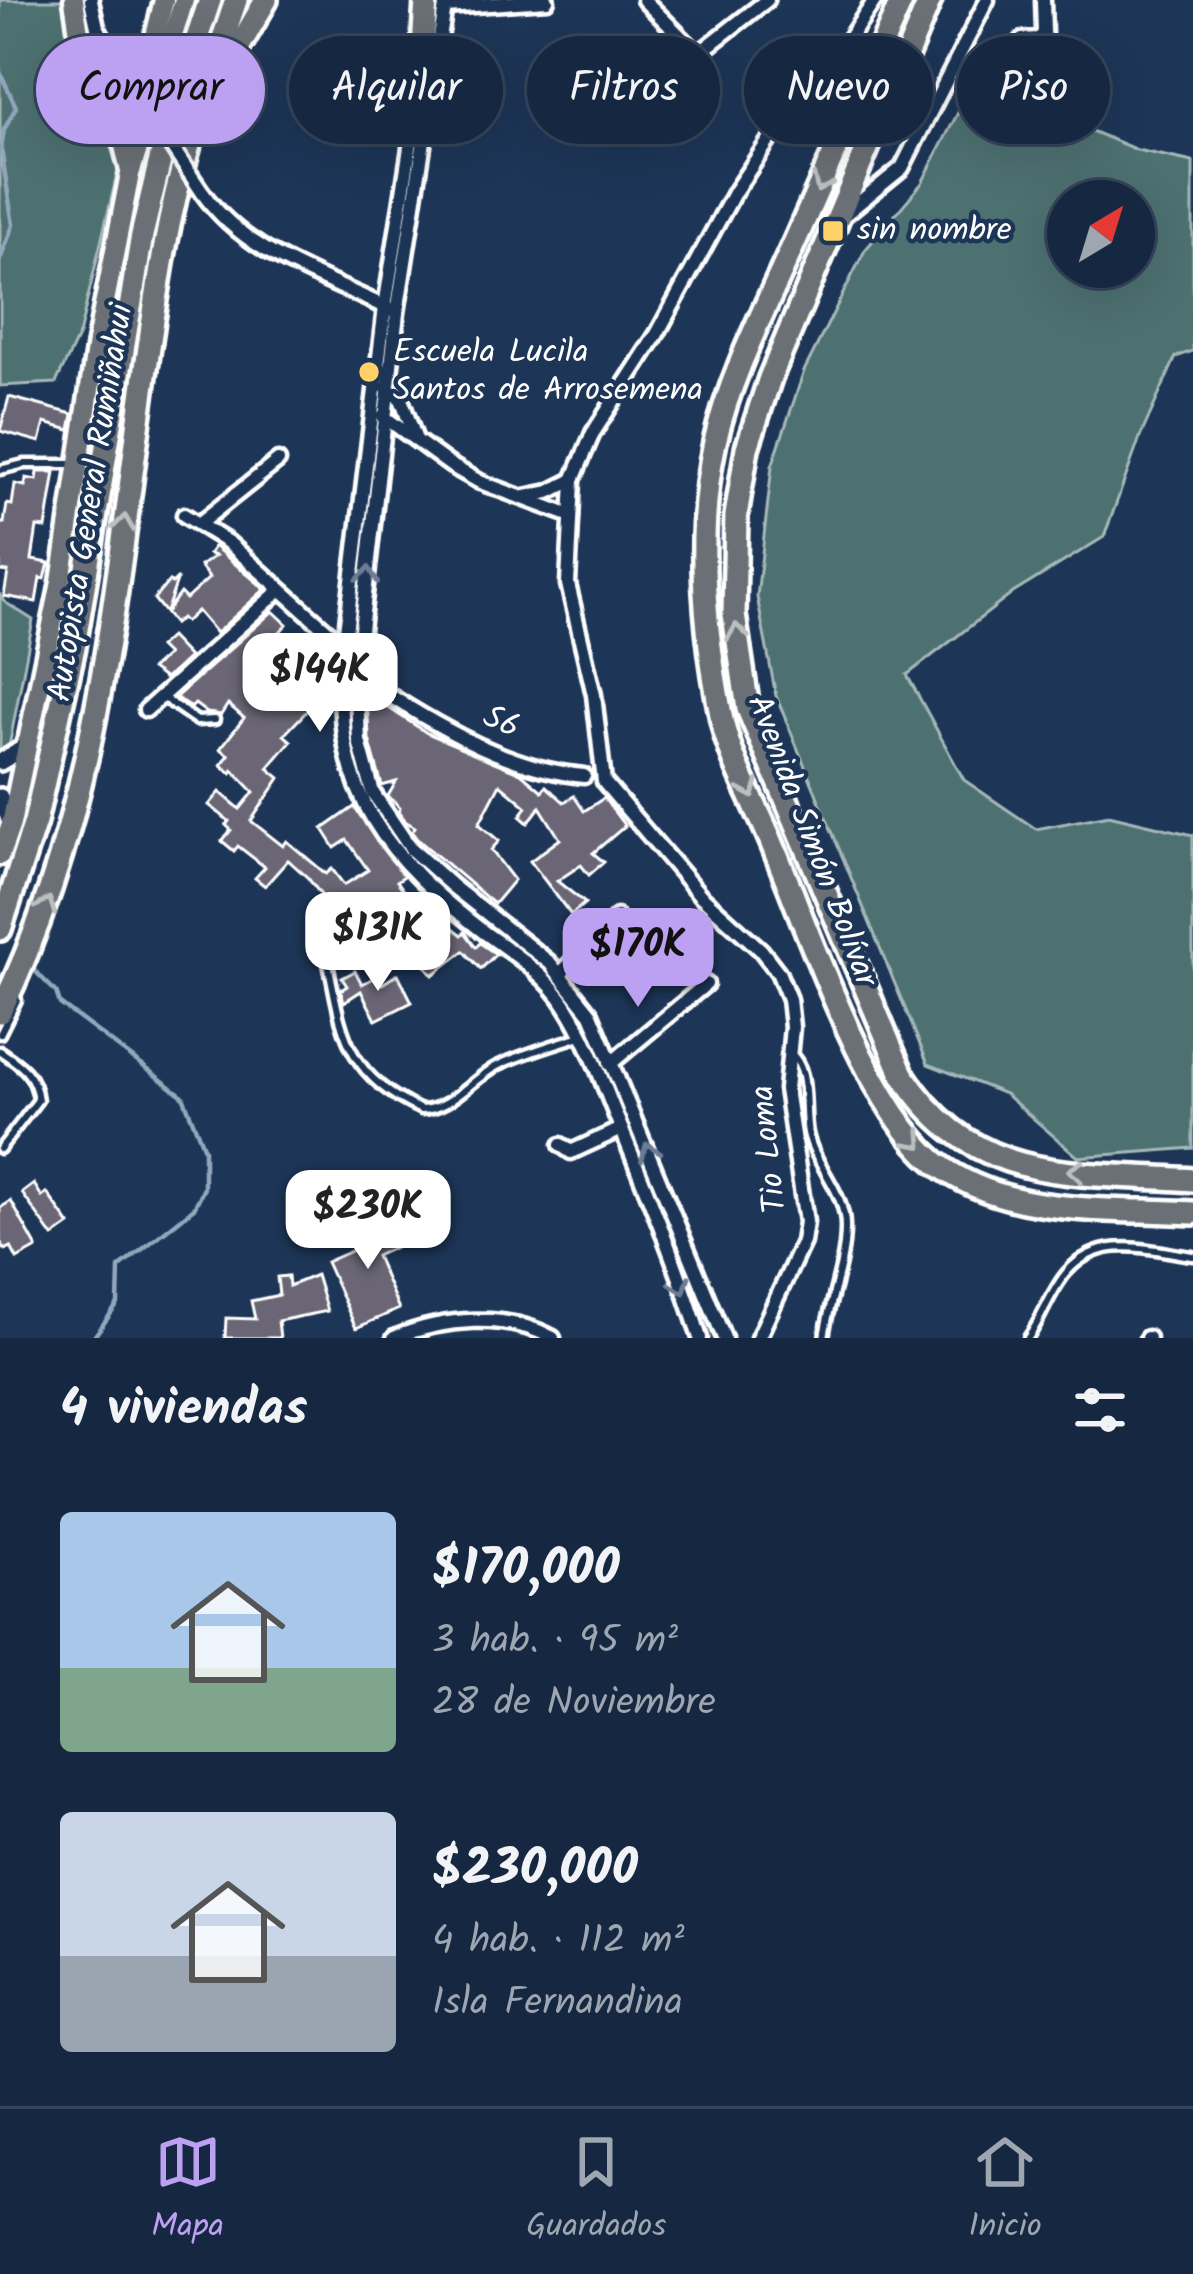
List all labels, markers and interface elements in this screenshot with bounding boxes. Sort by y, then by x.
chip: Comprar [36,36,265,144]
chip: Alquilar [289,36,503,144]
chip: Filtros [527,36,720,144]
chip: Nuevo [744,36,933,144]
chip: Piso [957,36,1110,144]
one-way arrow [811,171,835,193]
north arrow [1047,180,1155,288]
map controls [1047,180,1155,288]
place label: sin nombre [857,205,1012,258]
marker: sin nombre [820,218,846,244]
street label: Autopista General Rumiñahui [34,299,150,706]
place label: Escuela Lucila Santos de Arrosemena [393,327,703,418]
marker: Escuela Lucila Santos de Arrosemena [356,359,382,385]
one-way arrow [110,513,136,533]
one-way arrow [355,565,381,585]
one-way arrow [725,622,751,642]
pin: $144K [236,633,404,735]
text: $144K [270,641,370,703]
street label: Avenida Simón Bolívar [731,687,892,997]
street label: S6 [474,692,528,754]
one-way arrow [736,779,760,800]
pin: $131K [294,892,462,994]
one-way arrow [33,895,57,916]
text: $131K [332,900,424,962]
pin: $170K [554,908,722,1010]
text: $170K [590,916,686,978]
street label: Tio Loma [737,1082,803,1216]
one-way arrow [902,1128,923,1149]
one-way arrow [639,1142,663,1163]
one-way arrow [1066,1159,1085,1184]
pin: $230K [284,1170,452,1272]
text: $230K [313,1178,423,1240]
one-way arrow [667,1274,692,1295]
text: 4 viviendas [60,1370,307,1451]
icon: filters [1067,1377,1133,1443]
text: $170,000 [432,1530,620,1611]
icon: home [156,1560,300,1704]
text: 3 hab. · 95 m² [432,1611,678,1673]
text: 28 de Noviembre [432,1673,716,1735]
text: $230,000 [432,1830,638,1911]
icon: home [156,1860,300,2004]
text: 4 hab. · 112 m² [432,1911,684,1973]
text: Isla Fernandina [432,1973,683,2035]
tab: Mapa [151,2129,224,2254]
tab: Guardados [526,2129,666,2254]
tab: Inicio [969,2129,1042,2254]

